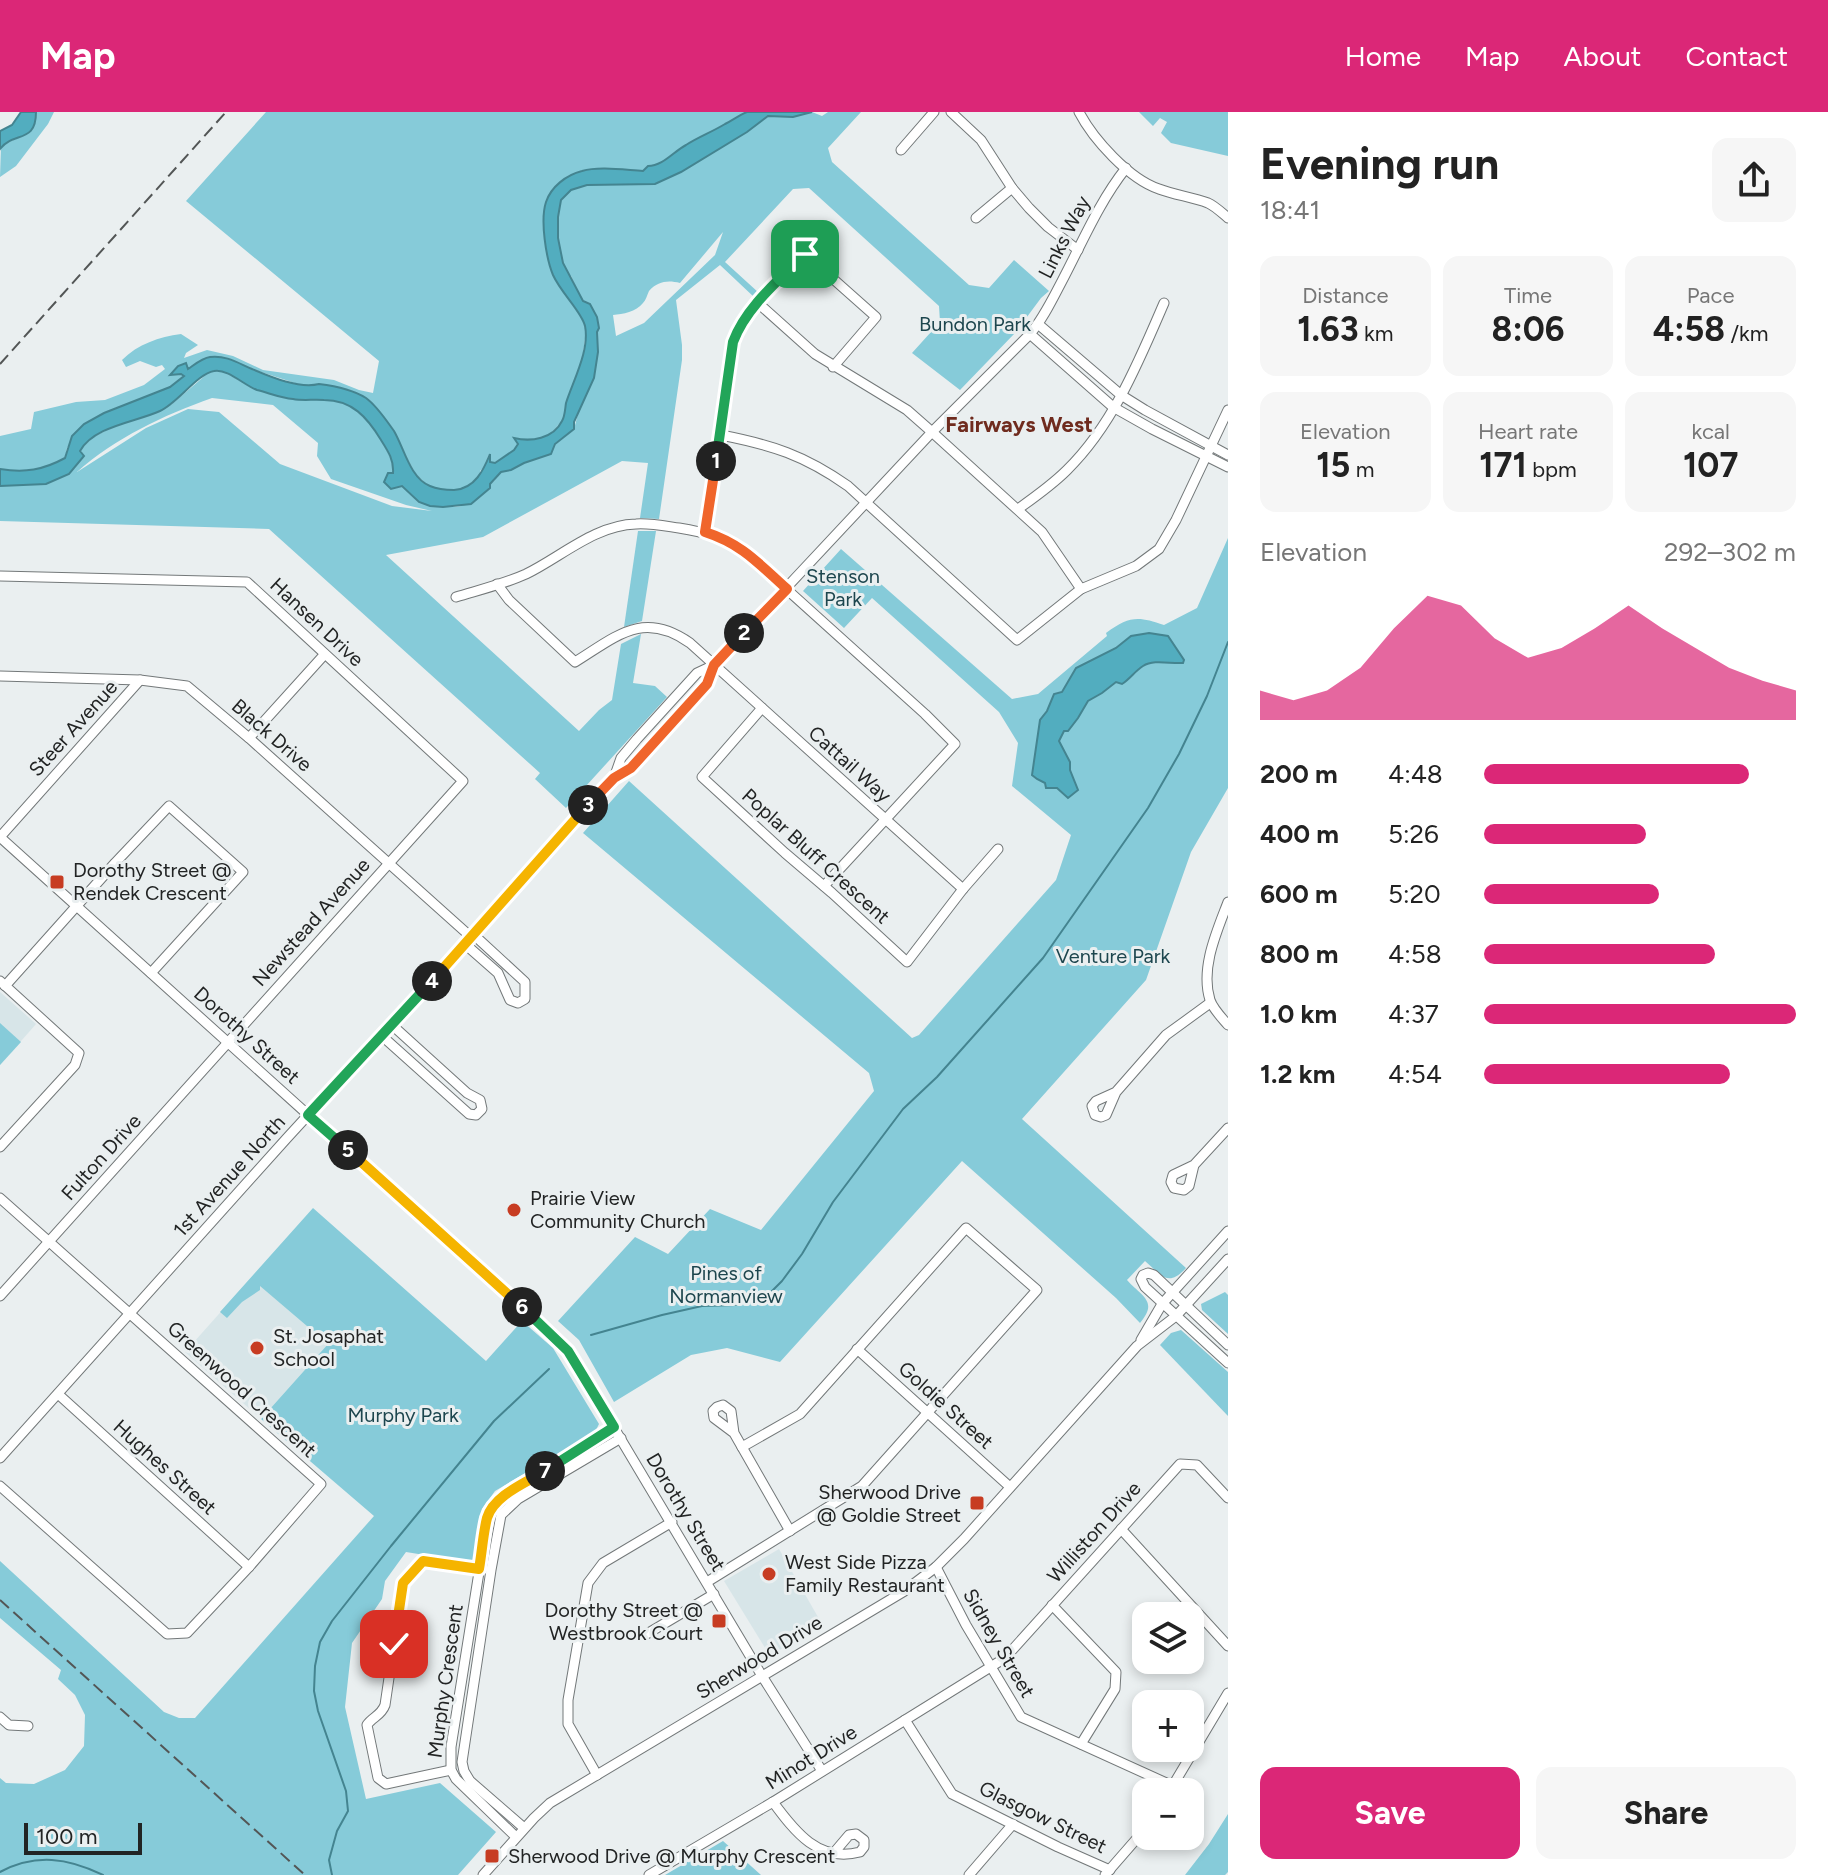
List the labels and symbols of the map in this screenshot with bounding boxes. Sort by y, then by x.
street label: Links Way [1033,191,1095,282]
pin [771,220,839,288]
park label: Bundon Park [919,312,1031,336]
district label: Fairways West [945,411,1093,438]
pin: 1 [696,441,736,481]
park label: Stenson Park [806,564,880,611]
street label: Hansen Drive [265,573,369,671]
pin: 2 [724,613,764,653]
street label: Steer Avenue [24,675,122,781]
street label: Black Drive [227,694,317,776]
street label: Cattail Way [804,721,897,808]
street label: Poplar Bluff Crescent [737,783,895,929]
pin: 3 [568,785,608,825]
street label: Newstead Avenue [247,853,375,991]
place label: Dorothy Street @ Rendek Crescent [73,858,231,905]
marker: Dorothy Street @ Rendek Crescent [48,873,66,891]
park label: Venture Park [1056,944,1171,968]
pin: 4 [412,961,452,1001]
street label: Dorothy Street [189,981,305,1089]
street label: Fulton Drive [56,1109,146,1205]
street label: 1st Avenue North [168,1110,290,1242]
pin: 5 [328,1130,368,1170]
place label: Prairie View Community Church [530,1186,706,1233]
marker: Prairie View Community Church [505,1201,523,1219]
park label: Pines of Normanview [669,1261,783,1308]
pin: 6 [502,1287,542,1327]
street label: Greenwood Crescent [163,1316,321,1462]
place label: St. Josaphat School [273,1324,384,1371]
marker: St. Josaphat School [248,1339,266,1357]
street label: Goldie Street [894,1356,998,1454]
park label: Murphy Park [347,1403,459,1427]
street label: Hughes Street [109,1414,221,1520]
street label: Dorothy Street [641,1448,731,1576]
pin: 7 [525,1451,565,1491]
street label: Williston Drive [1042,1476,1146,1588]
place label: Sherwood Drive @ Goldie Street [817,1480,961,1527]
marker: Sherwood Drive @ Goldie Street [968,1494,986,1512]
place label: West Side Pizza Family Restaurant [785,1550,945,1597]
marker: West Side Pizza Family Restaurant [760,1565,778,1583]
street label: Sidney Street [958,1584,1040,1702]
place label: Dorothy Street @ Westbrook Court [545,1598,703,1645]
street label: Murphy Crescent [422,1603,468,1759]
pin [360,1610,428,1678]
street label: Sherwood Drive [692,1610,826,1704]
marker: Dorothy Street @ Westbrook Court [710,1612,728,1630]
street label: Minot Drive [761,1719,861,1794]
street label: Glasgow Street [975,1776,1111,1858]
scale bar [24,1819,142,1855]
place label: Sherwood Drive @ Murphy Crescent [508,1844,835,1868]
marker: Sherwood Drive @ Murphy Crescent [483,1847,501,1865]

